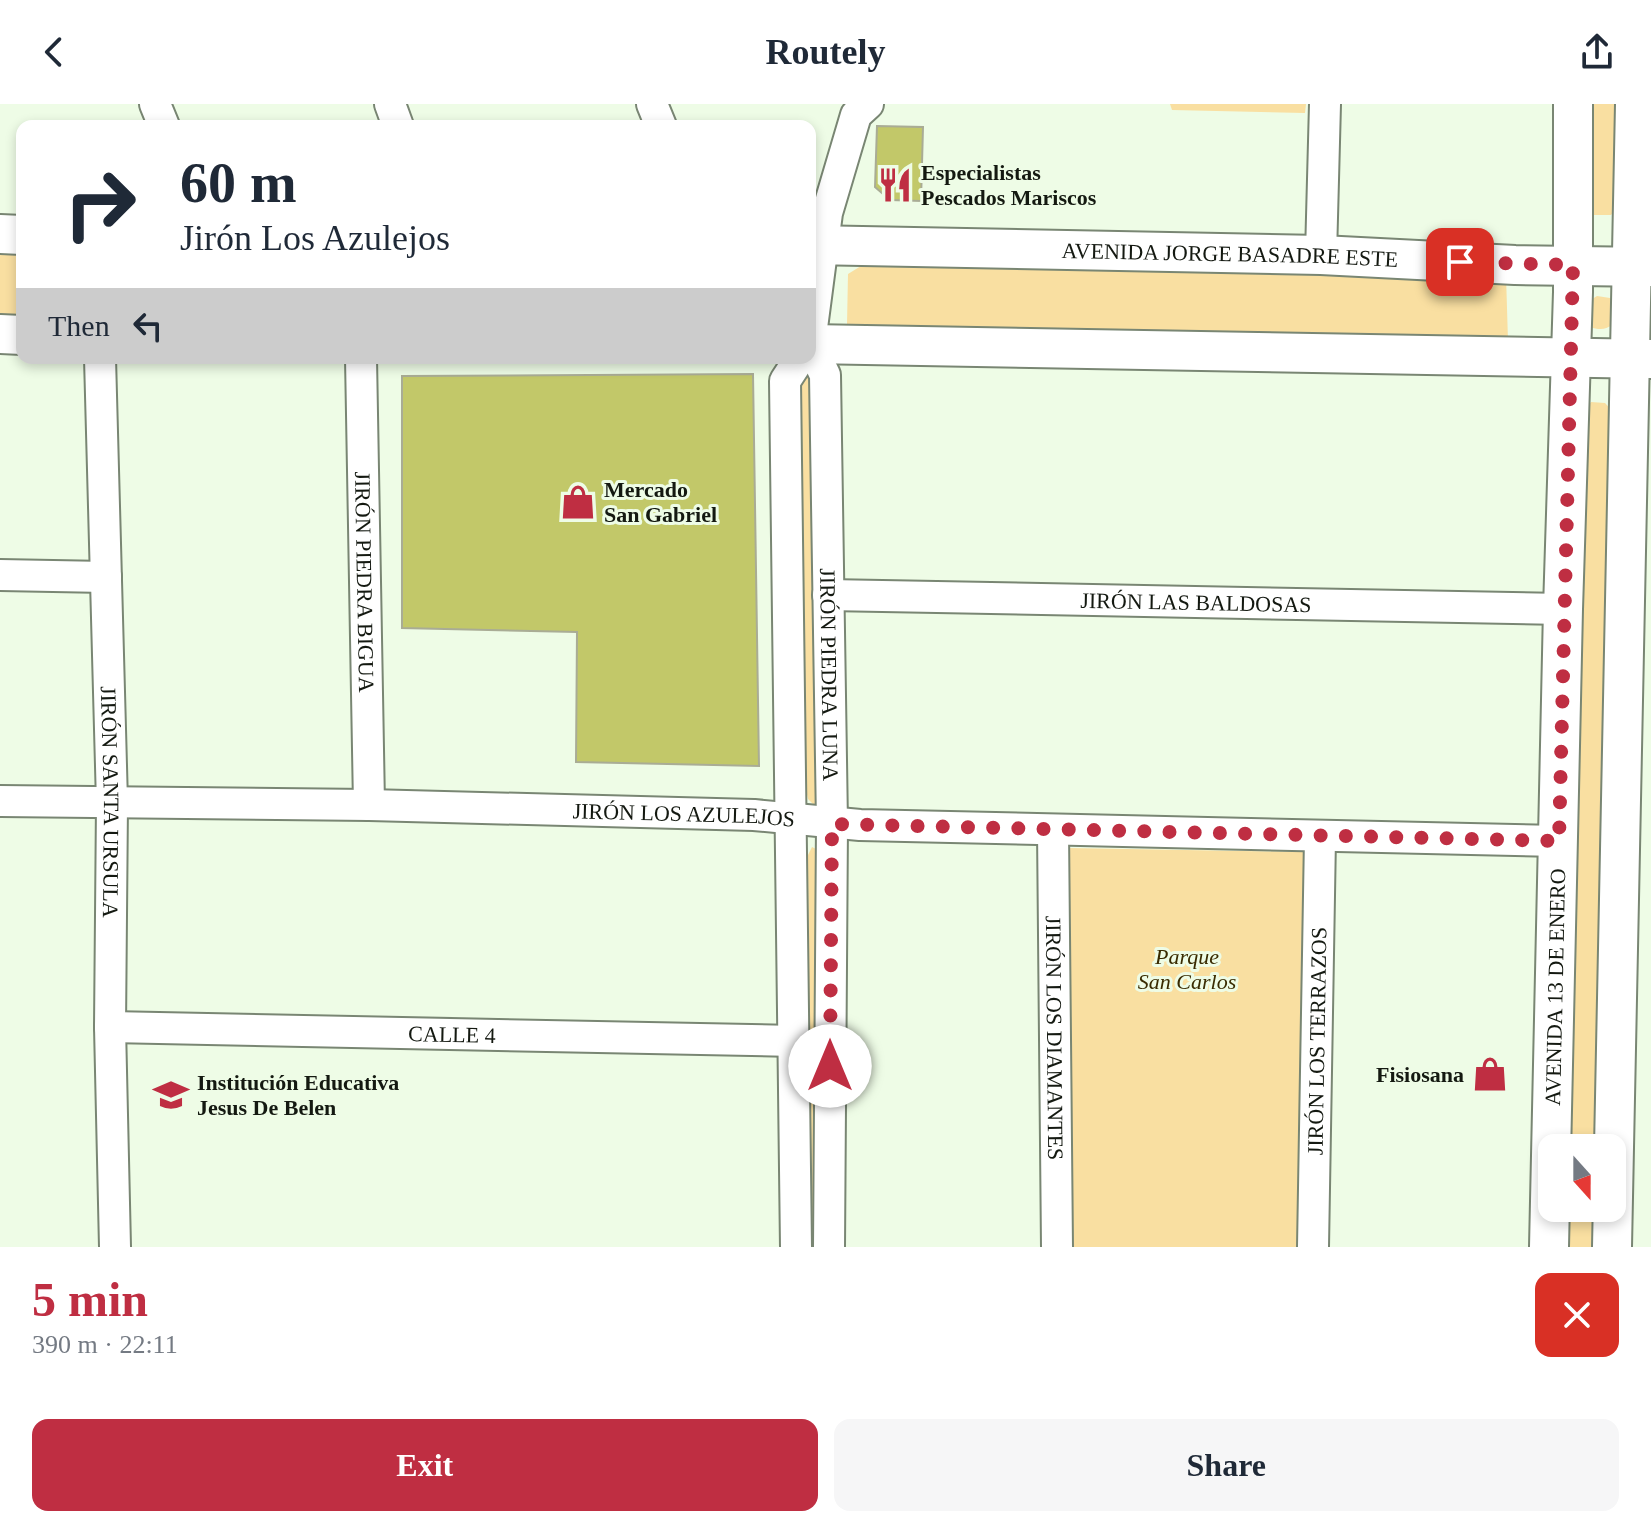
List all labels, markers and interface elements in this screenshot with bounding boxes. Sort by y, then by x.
icon: back [32,30,76,74]
icon: share [1575,30,1619,74]
text: Routely [766,32,886,72]
icon: right [48,152,152,256]
text: 60 m [180,152,297,214]
place label: Especialistas Pescados Mariscos [921,160,1097,210]
restaurant icon: Especialistas Pescados Mariscos [876,166,914,204]
text: Jirón Los Azulejos [180,218,450,258]
pin [1426,228,1494,296]
street label: AVENIDA JORGE BASADRE ESTE [1061,238,1399,272]
icon: arrive [1438,240,1482,284]
icon: left [126,304,170,348]
text: Then [48,309,110,342]
street label: JIRÓN PIEDRA BIGUA [350,471,379,693]
place label: Mercado San Gabriel [604,477,717,527]
shop icon: Mercado San Gabriel [559,483,597,521]
street label: JIRÓN PIEDRA LUNA [815,568,843,781]
street label: JIRÓN LAS BALDOSAS [1080,588,1312,617]
street label: JIRÓN SANTA URSULA [96,686,124,918]
street label: JIRÓN LOS AZULEJOS [572,798,796,832]
street label: AVENIDA 13 DE ENERO [1540,868,1570,1106]
street label: JIRÓN LOS DIAMANTES [1041,916,1068,1160]
street label: JIRÓN LOS TERRAZOS [1303,927,1331,1155]
park label: Parque San Carlos [1138,944,1236,994]
street label: CALLE 4 [408,1021,496,1048]
position arrow [788,1024,872,1108]
shop icon: Fisiosana [1471,1055,1509,1093]
place label: Fisiosana [1376,1062,1464,1087]
place label: Institución Educativa Jesus De Belen [197,1070,399,1120]
school or university icon: Institución Educativa Jesus De Belen [152,1076,190,1114]
north arrow [1538,1134,1626,1222]
map controls [1538,1134,1626,1222]
text: 5 min [32,1273,148,1326]
button: close [1535,1273,1619,1357]
text: 390 m · 22:11 [32,1330,178,1359]
button: Exit [32,1419,818,1511]
button: Share [834,1419,1619,1511]

